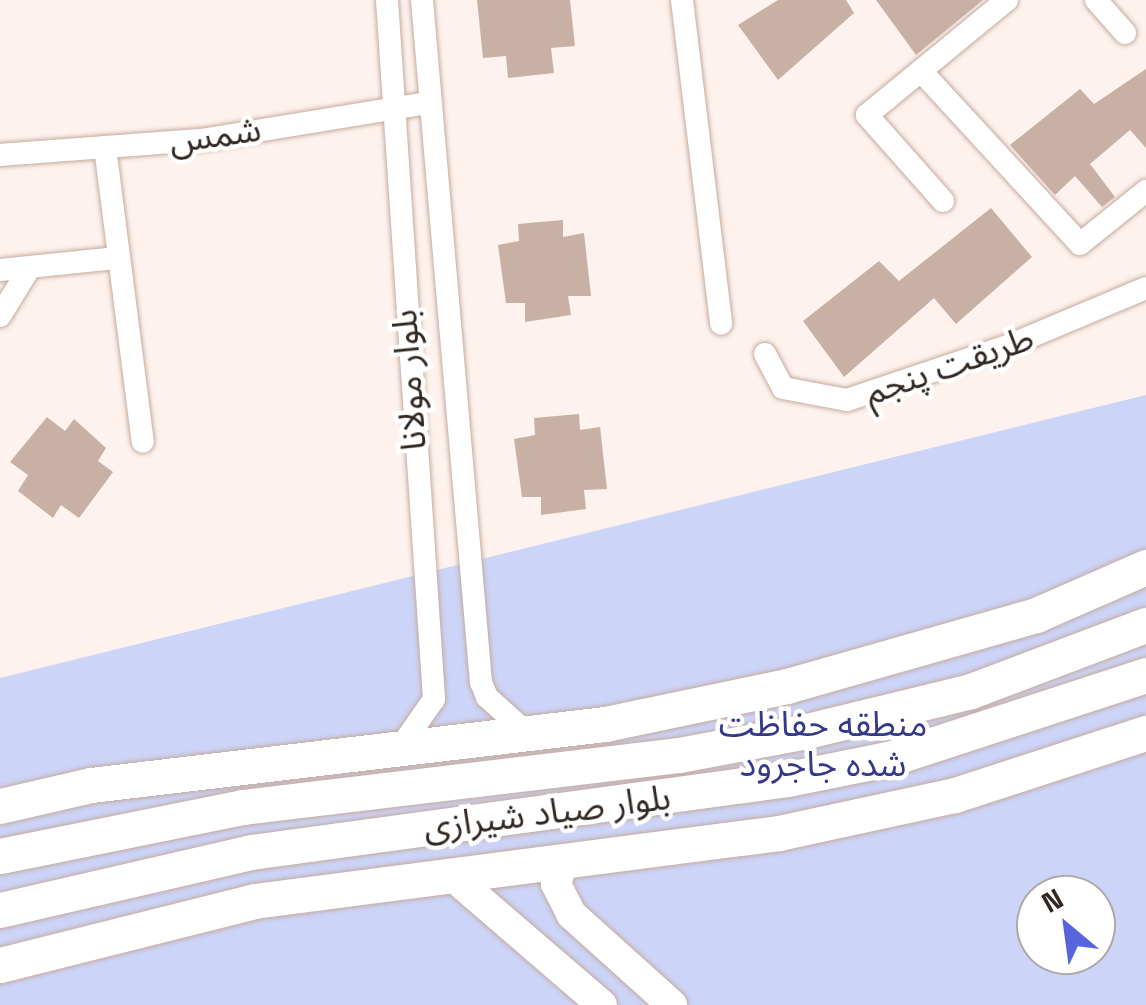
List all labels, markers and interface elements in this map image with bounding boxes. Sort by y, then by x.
street label: شمس [166,108,264,162]
street label: بلوار مولانا [383,308,435,452]
street label: طریقت پنجم [859,316,1039,414]
park label: منطقه حفاظت شده جاجرود [719,703,927,785]
street label: بلوار صیاد شیرازی [421,776,673,848]
north arrow [1016,875,1116,975]
text: N [1035,880,1069,921]

